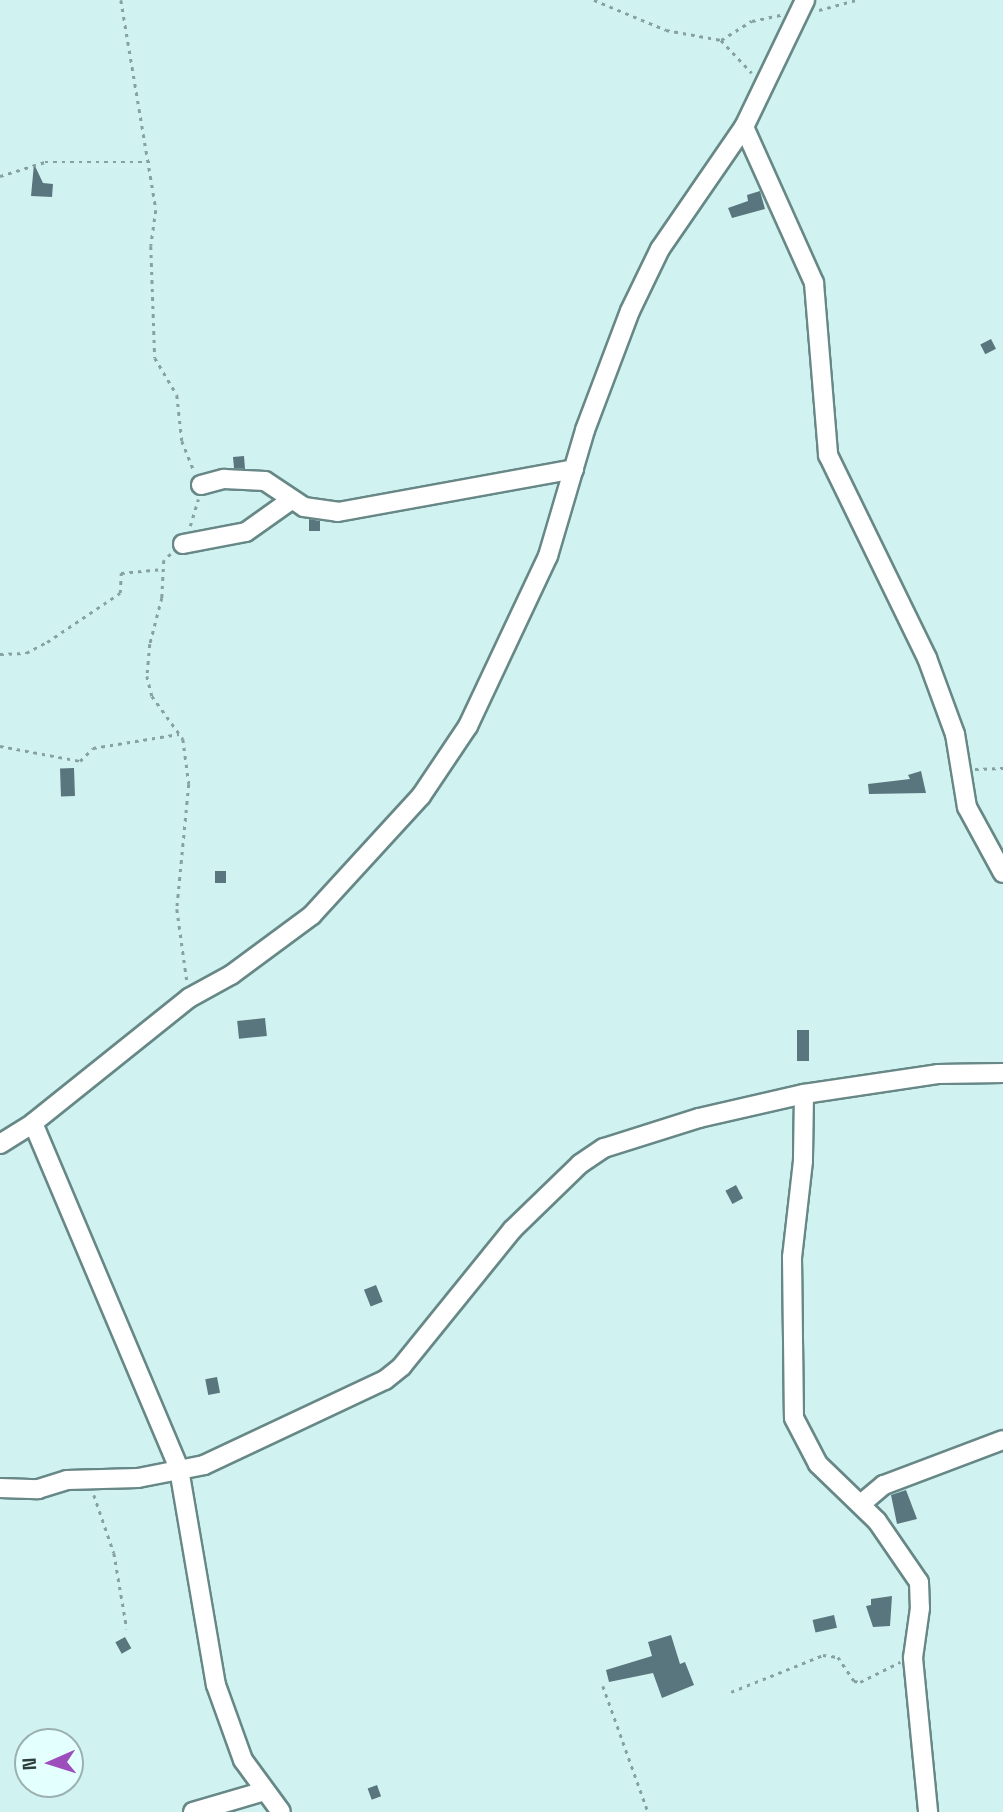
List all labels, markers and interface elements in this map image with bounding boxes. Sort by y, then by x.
north arrow [14,1728,84,1798]
text: N [17,1757,42,1771]

